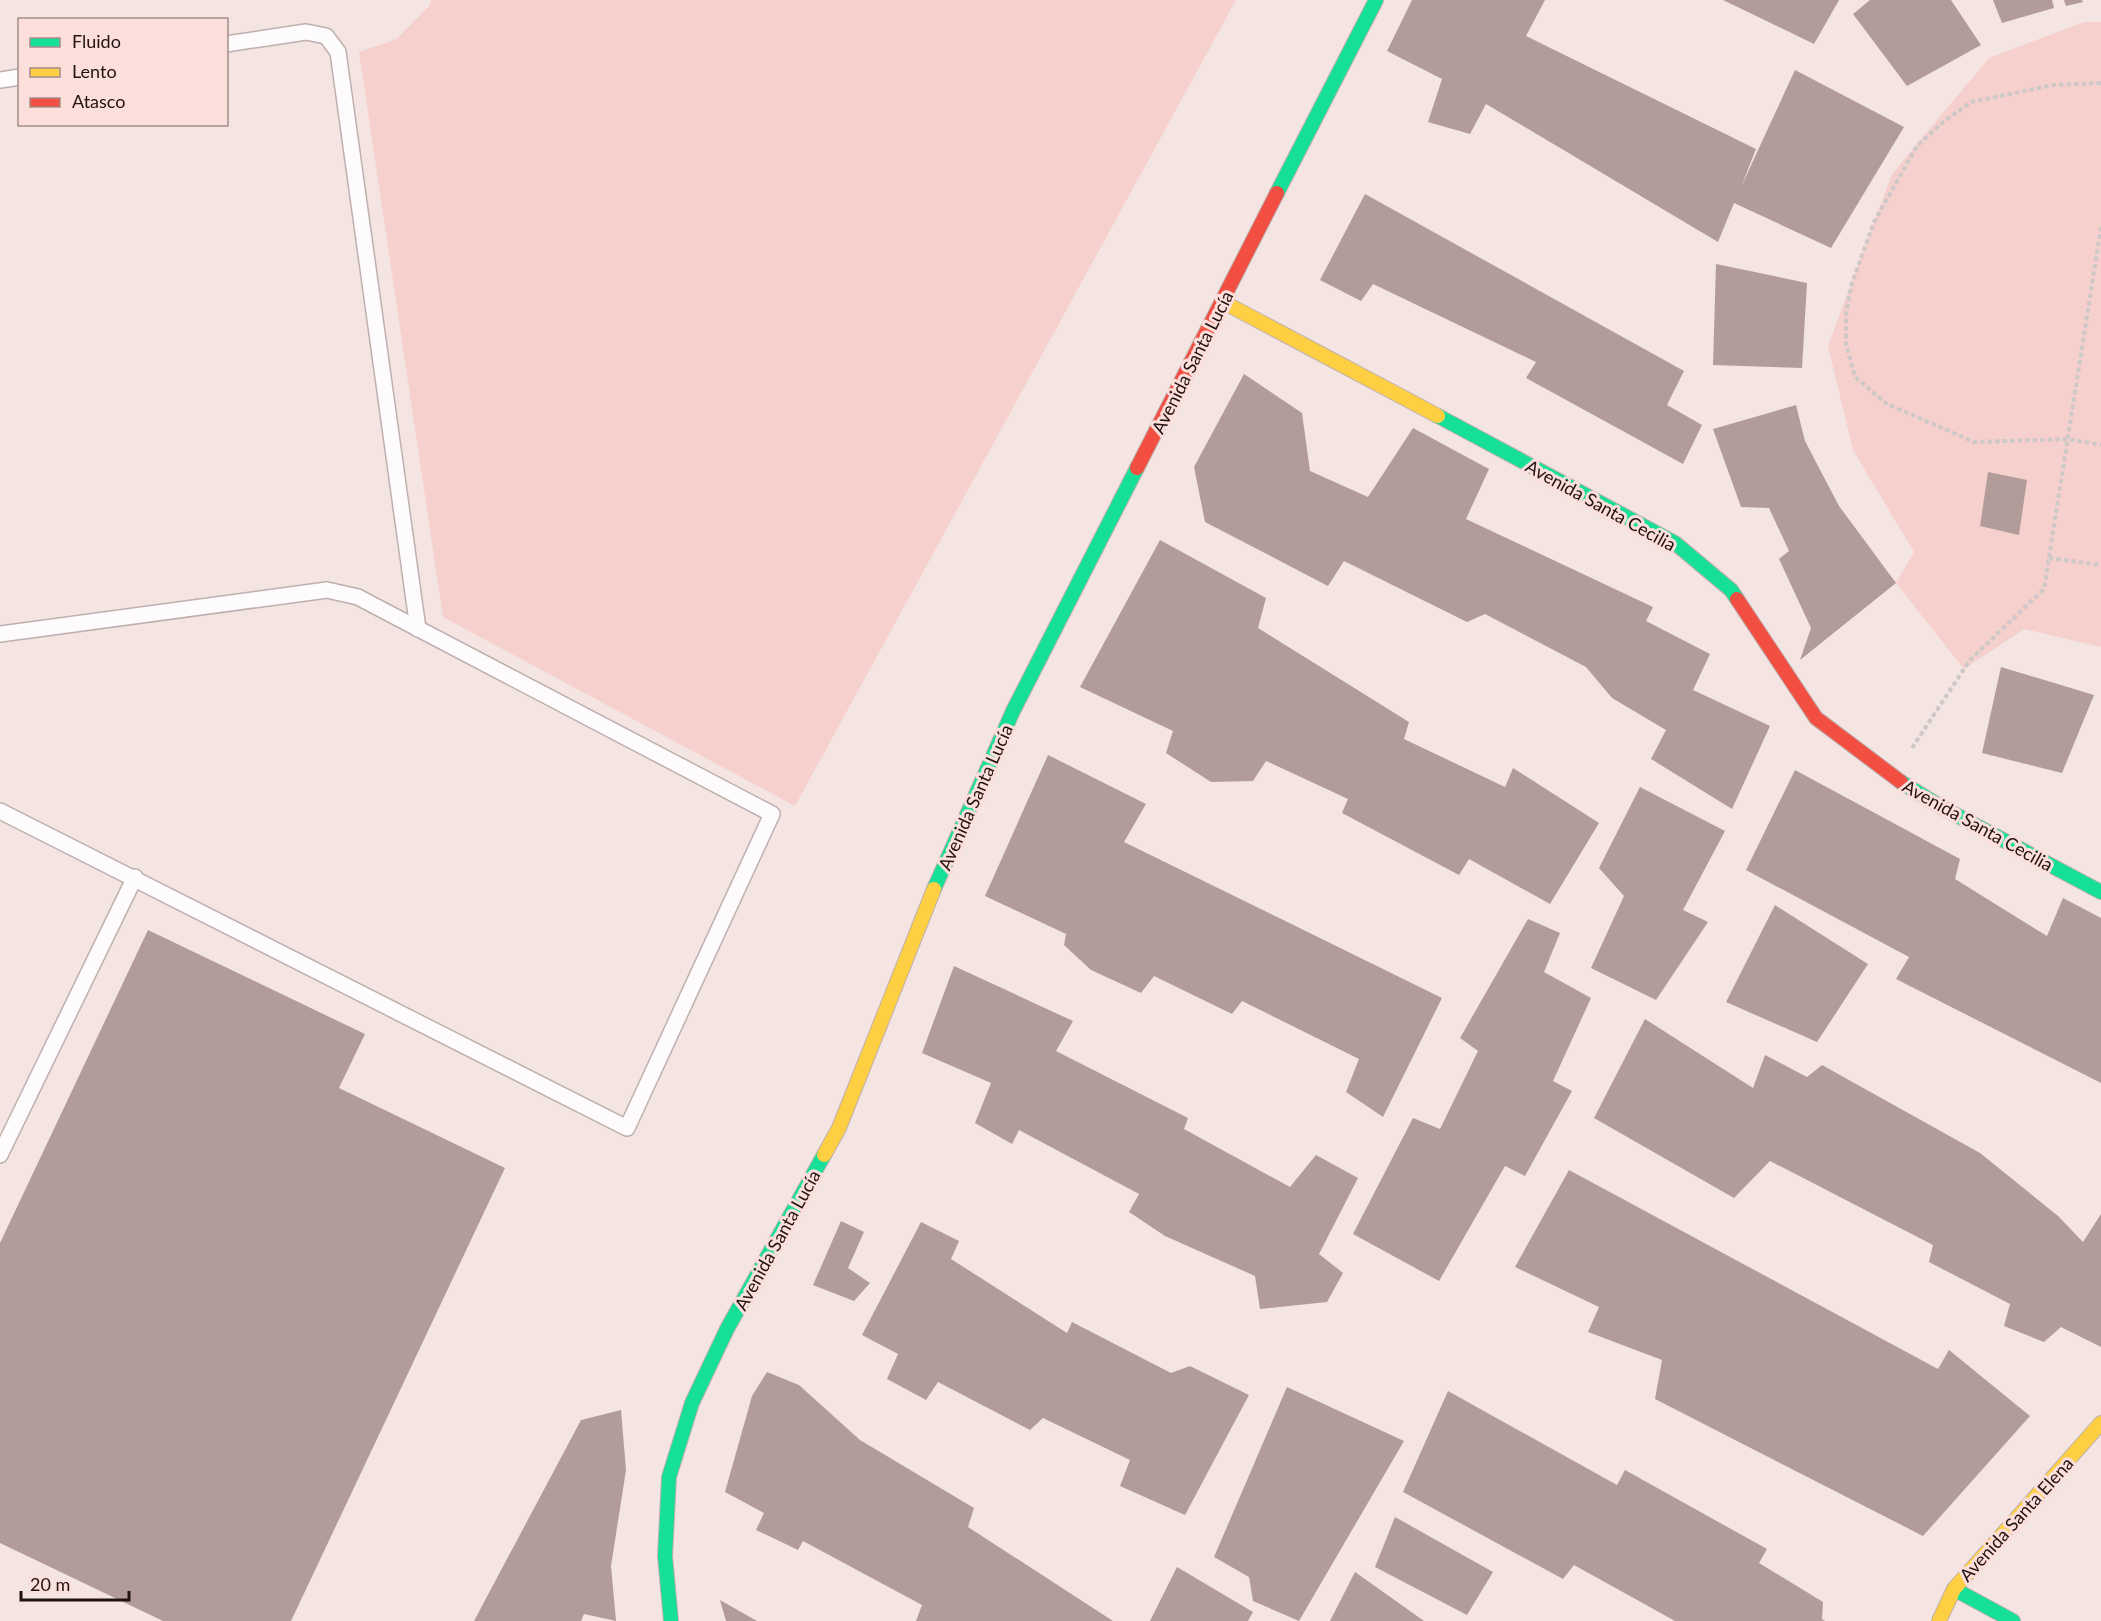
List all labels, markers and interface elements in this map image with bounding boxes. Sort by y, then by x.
legend [18,18,228,126]
text: Fluido [72,30,121,52]
text: Lento [72,60,117,82]
text: Atasco [72,90,125,112]
street label: Avenida Santa Lucía [1147,287,1237,437]
street label: Avenida Santa Cecilia [1522,455,1680,555]
street label: Avenida Santa Lucía [933,721,1017,873]
street label: Avenida Santa Cecilia [1899,775,2057,875]
street label: Avenida Santa Lucía [729,1166,825,1314]
street label: Avenida Santa Elena [1954,1452,2078,1586]
scale bar [21,1564,129,1602]
text: 20 m [30,1573,70,1595]

